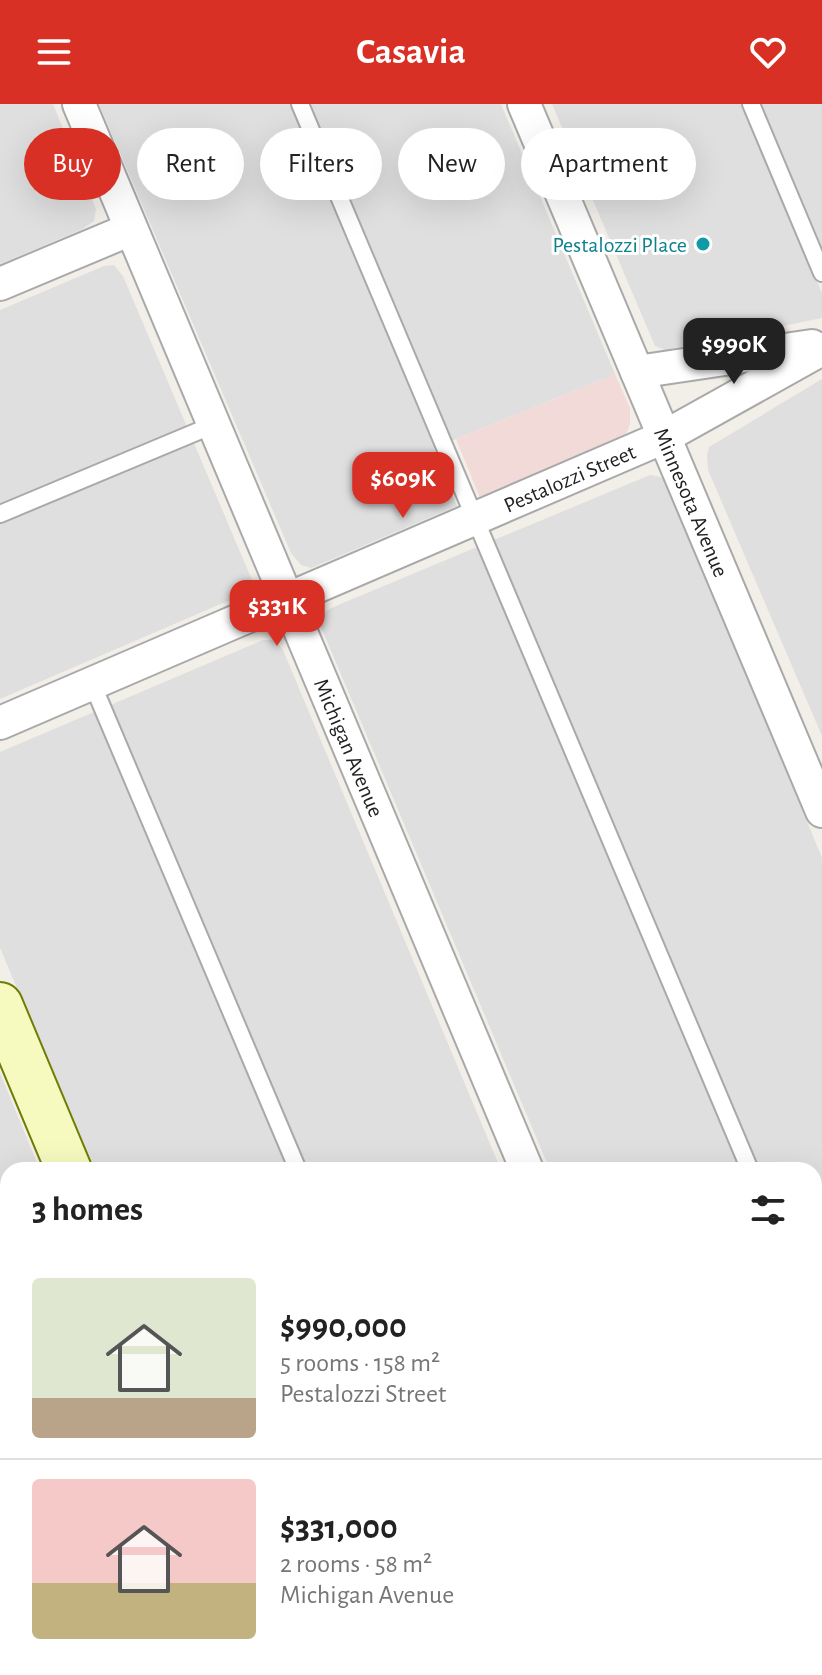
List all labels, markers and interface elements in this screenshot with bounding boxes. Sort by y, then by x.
icon: menu [32,30,76,74]
icon: heart [746,30,790,74]
text: Casavia [356,34,466,70]
chip: Buy [24,128,121,200]
chip: Rent [137,128,244,200]
chip: Filters [260,128,382,200]
chip: New [398,128,505,200]
chip: Apartment [521,128,696,200]
place label: Pestalozzi Place [552,234,687,256]
marker: Pestalozzi Place [694,235,712,253]
pin: $990K [678,318,790,386]
text: $990K [701,331,767,357]
street label: Minnesota Avenue [650,425,732,580]
street label: Pestalozzi Street [501,441,639,517]
pin: $609K [347,452,459,520]
text: $609K [370,465,436,491]
pin: $331K [221,580,333,648]
text: $331K [248,593,306,619]
street label: Michigan Avenue [310,676,387,820]
icon: filters [746,1188,790,1232]
text: 3 homes [32,1193,143,1227]
icon: home [96,1310,192,1406]
text: $990,000 [280,1310,407,1344]
text: 5 rooms · 158 m² [280,1350,440,1376]
text: Pestalozzi Street [280,1381,446,1407]
icon: home [96,1511,192,1607]
text: $331,000 [280,1511,398,1545]
text: 2 rooms · 58 m² [280,1551,432,1577]
text: Michigan Avenue [280,1582,454,1608]

